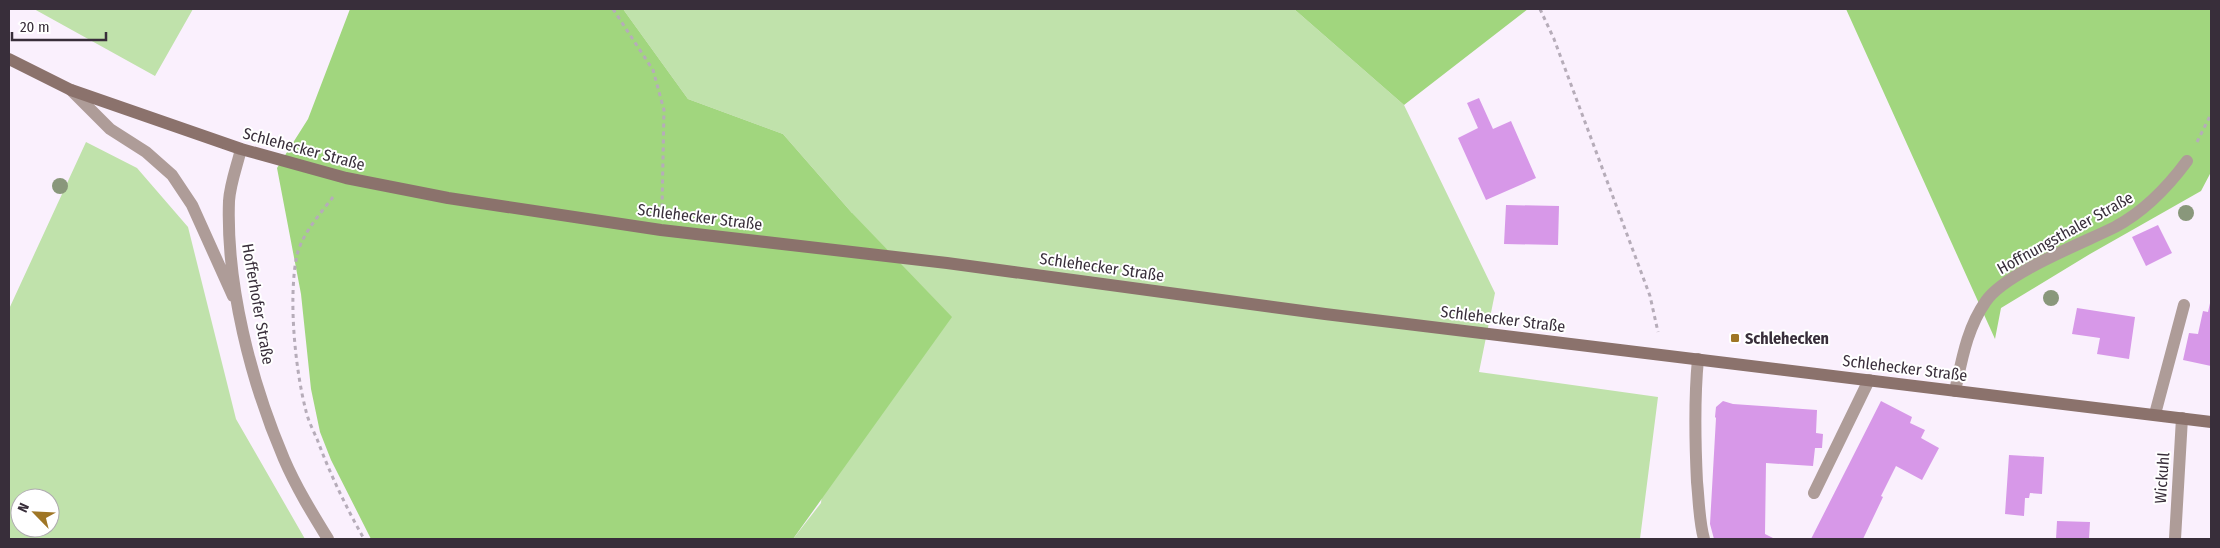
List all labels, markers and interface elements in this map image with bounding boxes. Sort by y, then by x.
scale bar [12,10,106,42]
text: 20 m [20,18,50,36]
street label: Schlehecker Straße [241,124,367,174]
street label: Hoffnungsthaler Straße [1994,188,2136,278]
street label: Schlehecker Straße [637,200,764,234]
street label: Hofferhofer Straße [238,242,278,366]
street label: Schlehecker Straße [1038,249,1166,285]
street label: Schlehecker Straße [1440,302,1567,336]
place label: Schlehecken [1745,329,1829,348]
marker: Schlehecken [1729,332,1741,344]
street label: Schlehecker Straße [1842,351,1969,385]
street label: Wickuhl [2151,452,2173,504]
north arrow [10,488,60,538]
text: N [14,501,33,515]

